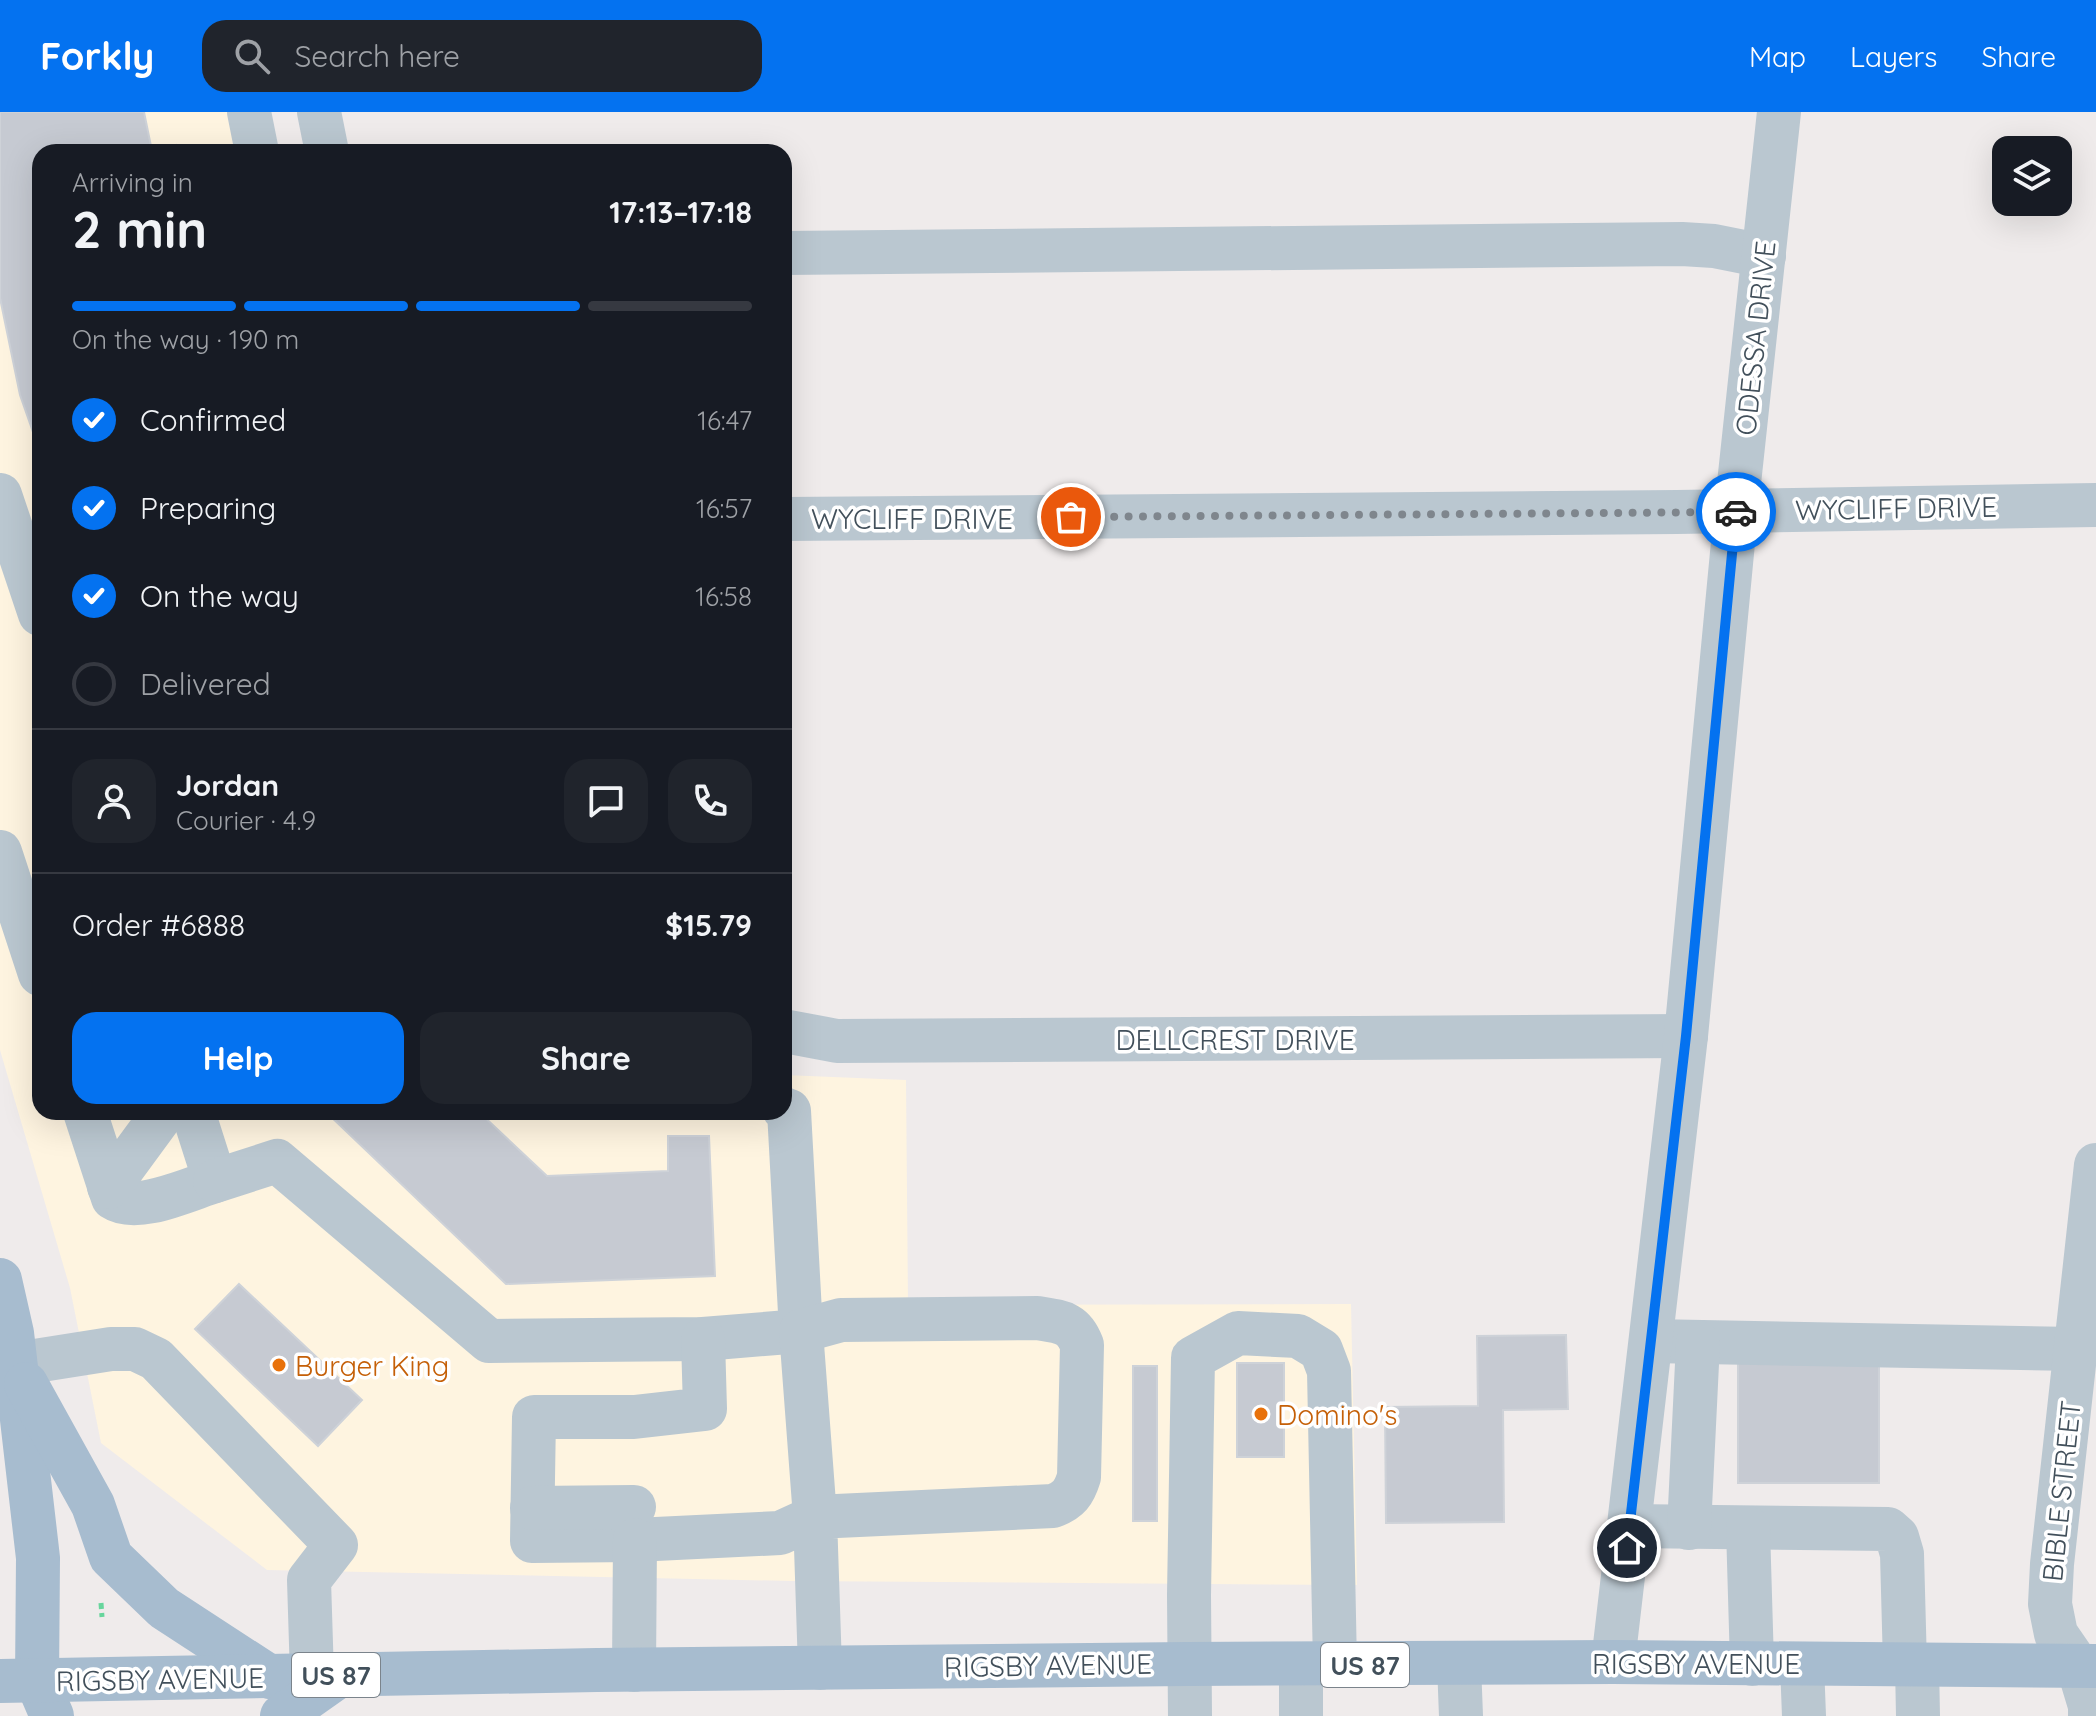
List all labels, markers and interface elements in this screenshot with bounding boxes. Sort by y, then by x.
search box [202,20,762,92]
text: Forkly [40,32,154,80]
icon: search [230,34,274,78]
text: Search here [294,37,460,75]
text: Map [1749,39,1806,74]
text: Layers [1850,39,1937,74]
text: Share [1981,39,2056,74]
map controls [1992,136,2072,216]
button: layers [1992,136,2072,216]
text: Arriving in [72,166,193,199]
text: 17:13–17:18 [609,193,752,231]
text: 2 min [72,196,207,261]
street label: ODESSA DRIVE [1727,239,1783,437]
text: On the way · 190 m [72,323,299,356]
icon: check [72,398,116,442]
text: Confirmed [140,401,286,439]
text: 16:47 [697,404,752,437]
courier [1696,472,1776,552]
pin [1037,483,1105,551]
icon: check [72,486,116,530]
text: Preparing [140,489,276,527]
street label: WYCLIFF DRIVE [1795,489,1997,527]
icon: car [1714,490,1758,534]
text: 16:57 [696,492,752,525]
icon: bag [1049,495,1093,539]
street label: WYCLIFF DRIVE [811,501,1013,536]
icon: check [72,574,116,618]
text: On the way [140,577,299,615]
text: 16:58 [695,580,752,613]
text: Delivered [140,665,271,703]
button: person [72,759,156,843]
button: chat [564,759,648,843]
button: phone [668,759,752,843]
text: Jordan [176,766,279,804]
text: Courier · 4.9 [176,804,316,837]
text: Order #6888 [72,906,245,944]
text: $15.79 [665,906,752,944]
button: Help [72,1012,404,1104]
button: Share [420,1012,752,1104]
street label: DELLCREST DRIVE [1115,1022,1355,1057]
place label: Burger King [295,1348,449,1383]
marker: Burger King [270,1356,288,1374]
place label: Domino's [1277,1397,1397,1432]
street label: BIBLE STREET [2034,1399,2088,1583]
marker: Domino's [1252,1405,1270,1423]
pin [1593,1514,1661,1582]
icon: home [1605,1526,1649,1570]
road number: US 87 [1321,1643,1409,1687]
street label: RIGSBY AVENUE [944,1646,1152,1684]
street label: RIGSBY AVENUE [1592,1646,1800,1681]
road number: US 87 [292,1653,380,1697]
street label: RIGSBY AVENUE [56,1660,264,1698]

